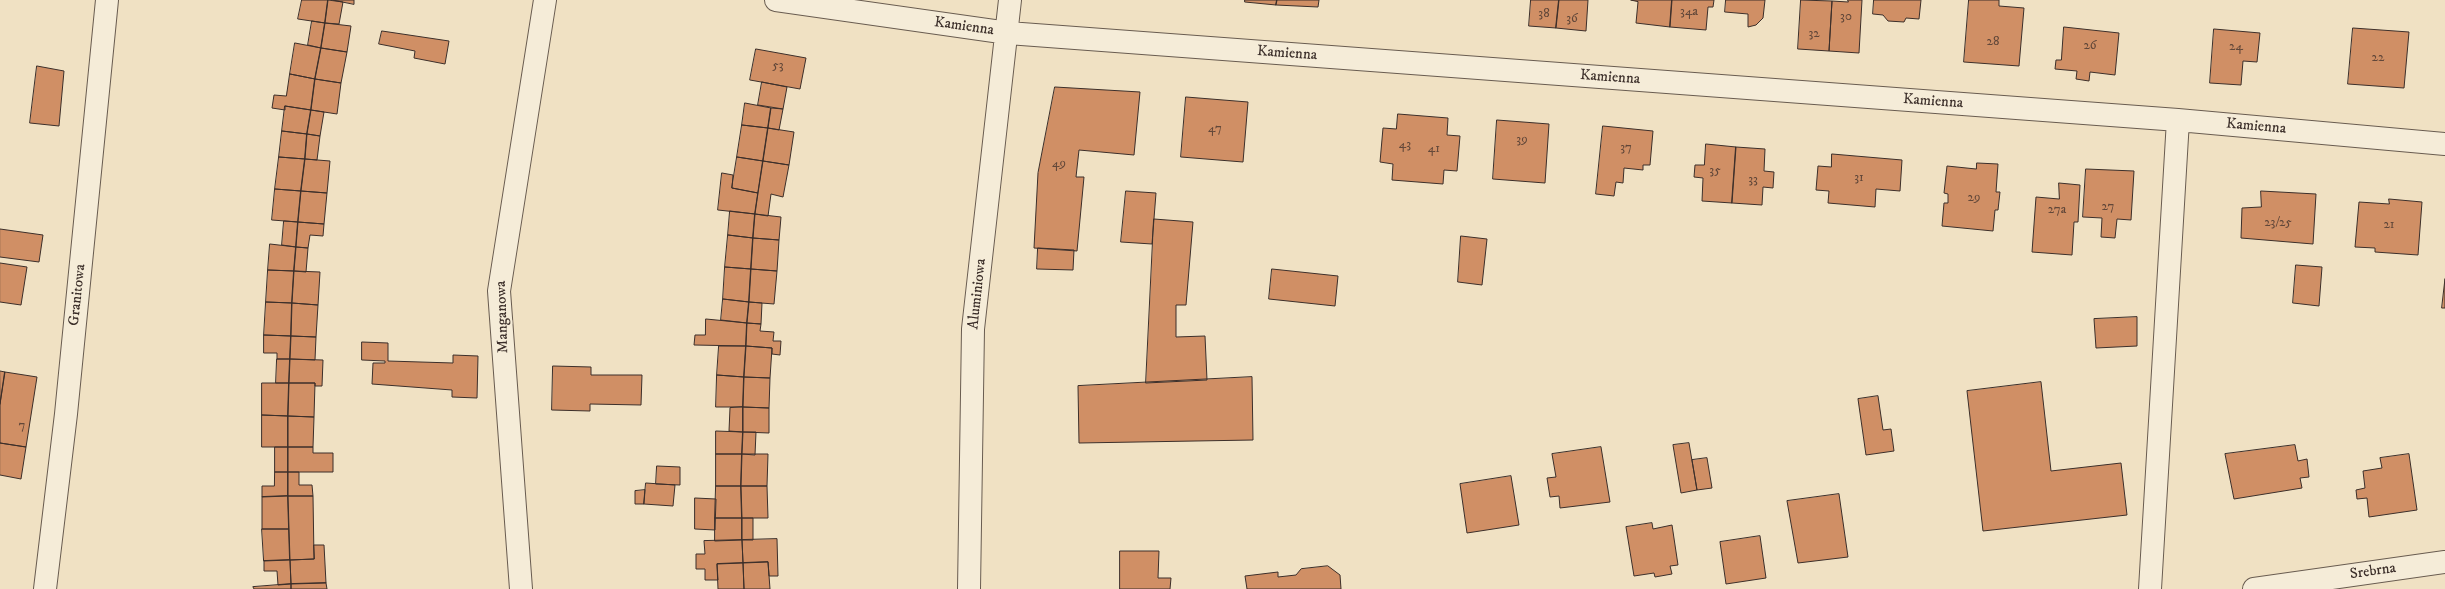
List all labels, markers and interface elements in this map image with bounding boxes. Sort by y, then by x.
house number: 34a [1680,4,1698,20]
house number: 38 [1538,6,1550,22]
house number: 30 [1840,9,1852,25]
house number: 36 [1566,11,1578,27]
street label: Kamienna [933,14,995,40]
house number: 32 [1808,26,1820,42]
house number: 28 [1987,34,1999,50]
house number: 26 [2083,38,2097,54]
house number: 24 [2229,39,2243,55]
street label: Kamienna [1256,43,1318,65]
house number: 22 [2372,50,2384,66]
house number: 53 [772,58,784,74]
street label: Kamienna [1579,67,1641,89]
street label: Kamienna [1902,91,1964,113]
street label: Kamienna [2225,115,2287,139]
house number: 47 [1208,121,1222,137]
house number: 39 [1516,132,1528,148]
house number: 43 [1399,137,1411,153]
house number: 37 [1620,140,1632,156]
house number: 41 [1428,141,1440,157]
house number: 49 [1052,156,1066,172]
house number: 35 [1709,163,1721,179]
house number: 31 [1854,170,1864,186]
house number: 33 [1748,172,1758,188]
house number: 29 [1968,190,1980,206]
house number: 27 [2102,199,2114,215]
house number: 27a [2048,202,2066,218]
house number: 23/25 [2264,215,2292,231]
house number: 21 [2383,217,2395,233]
street label: Aluminiowa [965,258,991,330]
street label: Granitowa [66,263,90,327]
street label: Manganowa [493,280,513,354]
house number: 7 [19,418,25,434]
street label: Srebrna [2349,560,2397,584]

